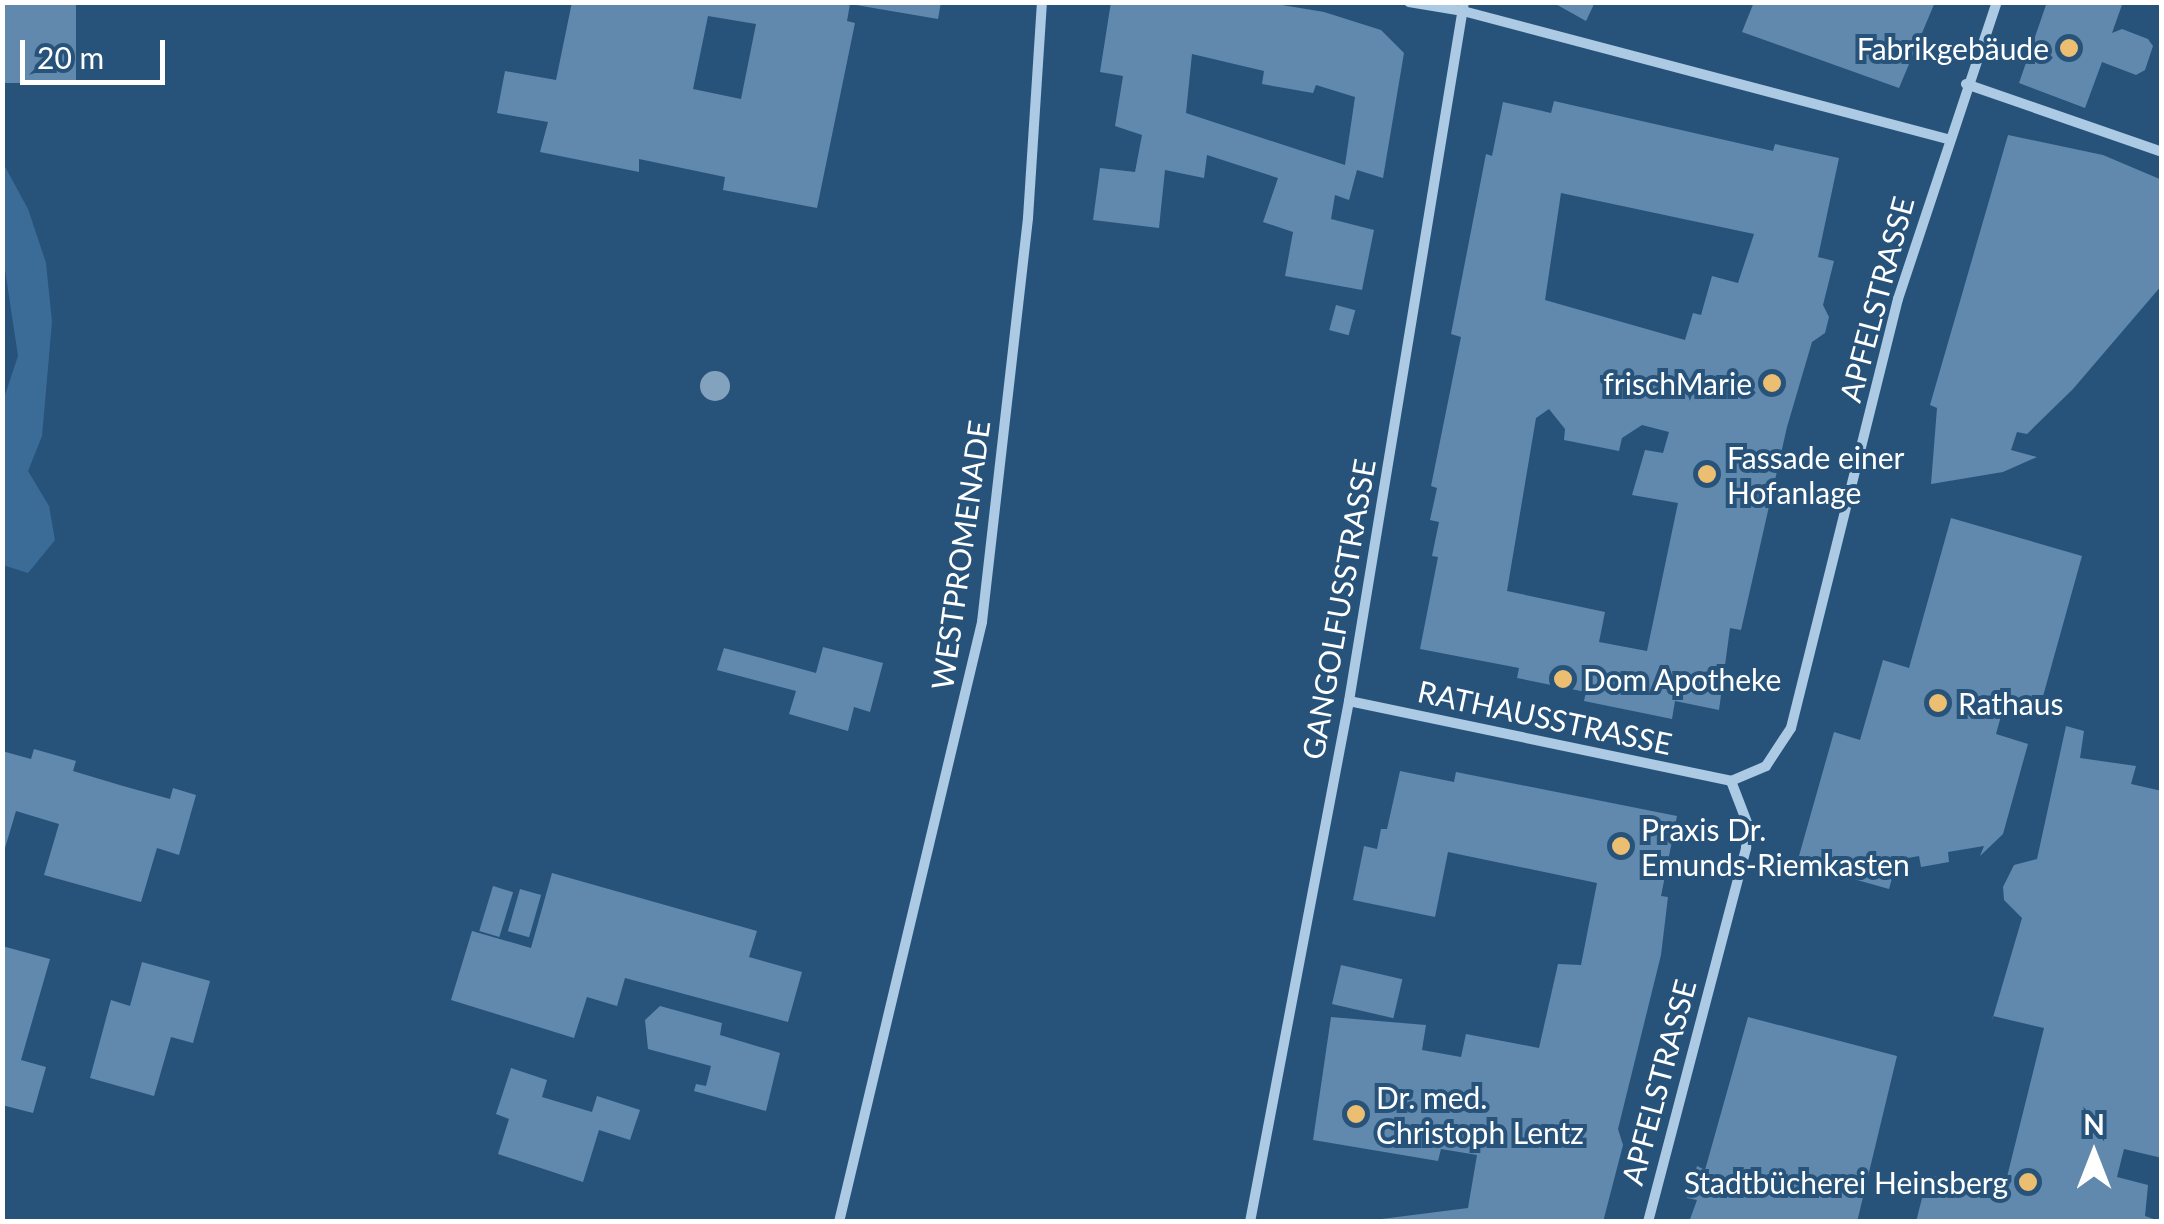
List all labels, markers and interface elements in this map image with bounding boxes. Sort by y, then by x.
scale bar [25,20,170,82]
place label: Fabrikgebäude [1857,30,2049,66]
marker: Fabrikgebäude [2058,37,2080,59]
text: 20 m [37,39,104,75]
street label: APFELSTRASSE [1831,192,1921,406]
place label: frischMarie [1603,365,1752,401]
marker: frischMarie [1761,372,1783,394]
street label: WESTPROMENADE [923,418,997,692]
place label: Fassade einer Hofanlage [1727,439,1904,510]
street label: GANGOLFUSSTRASSE [1294,456,1382,762]
marker: Fassade einer Hofanlage [1696,463,1718,485]
place label: Dom Apotheke [1583,661,1782,697]
marker: Dom Apotheke [1552,668,1574,690]
street label: RATHAUSSTRASSE [1415,672,1675,762]
place label: Rathaus [1958,685,2063,721]
marker: Rathaus [1927,692,1949,714]
place label: Praxis Dr. Emunds-Riemkasten [1641,811,1910,882]
marker: Praxis Dr. Emunds-Riemkasten [1610,835,1632,857]
street label: APFELSTRASSE [1613,975,1703,1189]
place label: Dr. med. Christoph Lentz [1376,1079,1584,1150]
marker: Dr. med. Christoph Lentz [1345,1103,1367,1125]
north arrow [2044,1104,2144,1204]
text: N [2083,1107,2105,1141]
place label: Stadtbücherei Heinsberg [1684,1164,2008,1200]
marker: Stadtbücherei Heinsberg [2017,1171,2039,1193]

